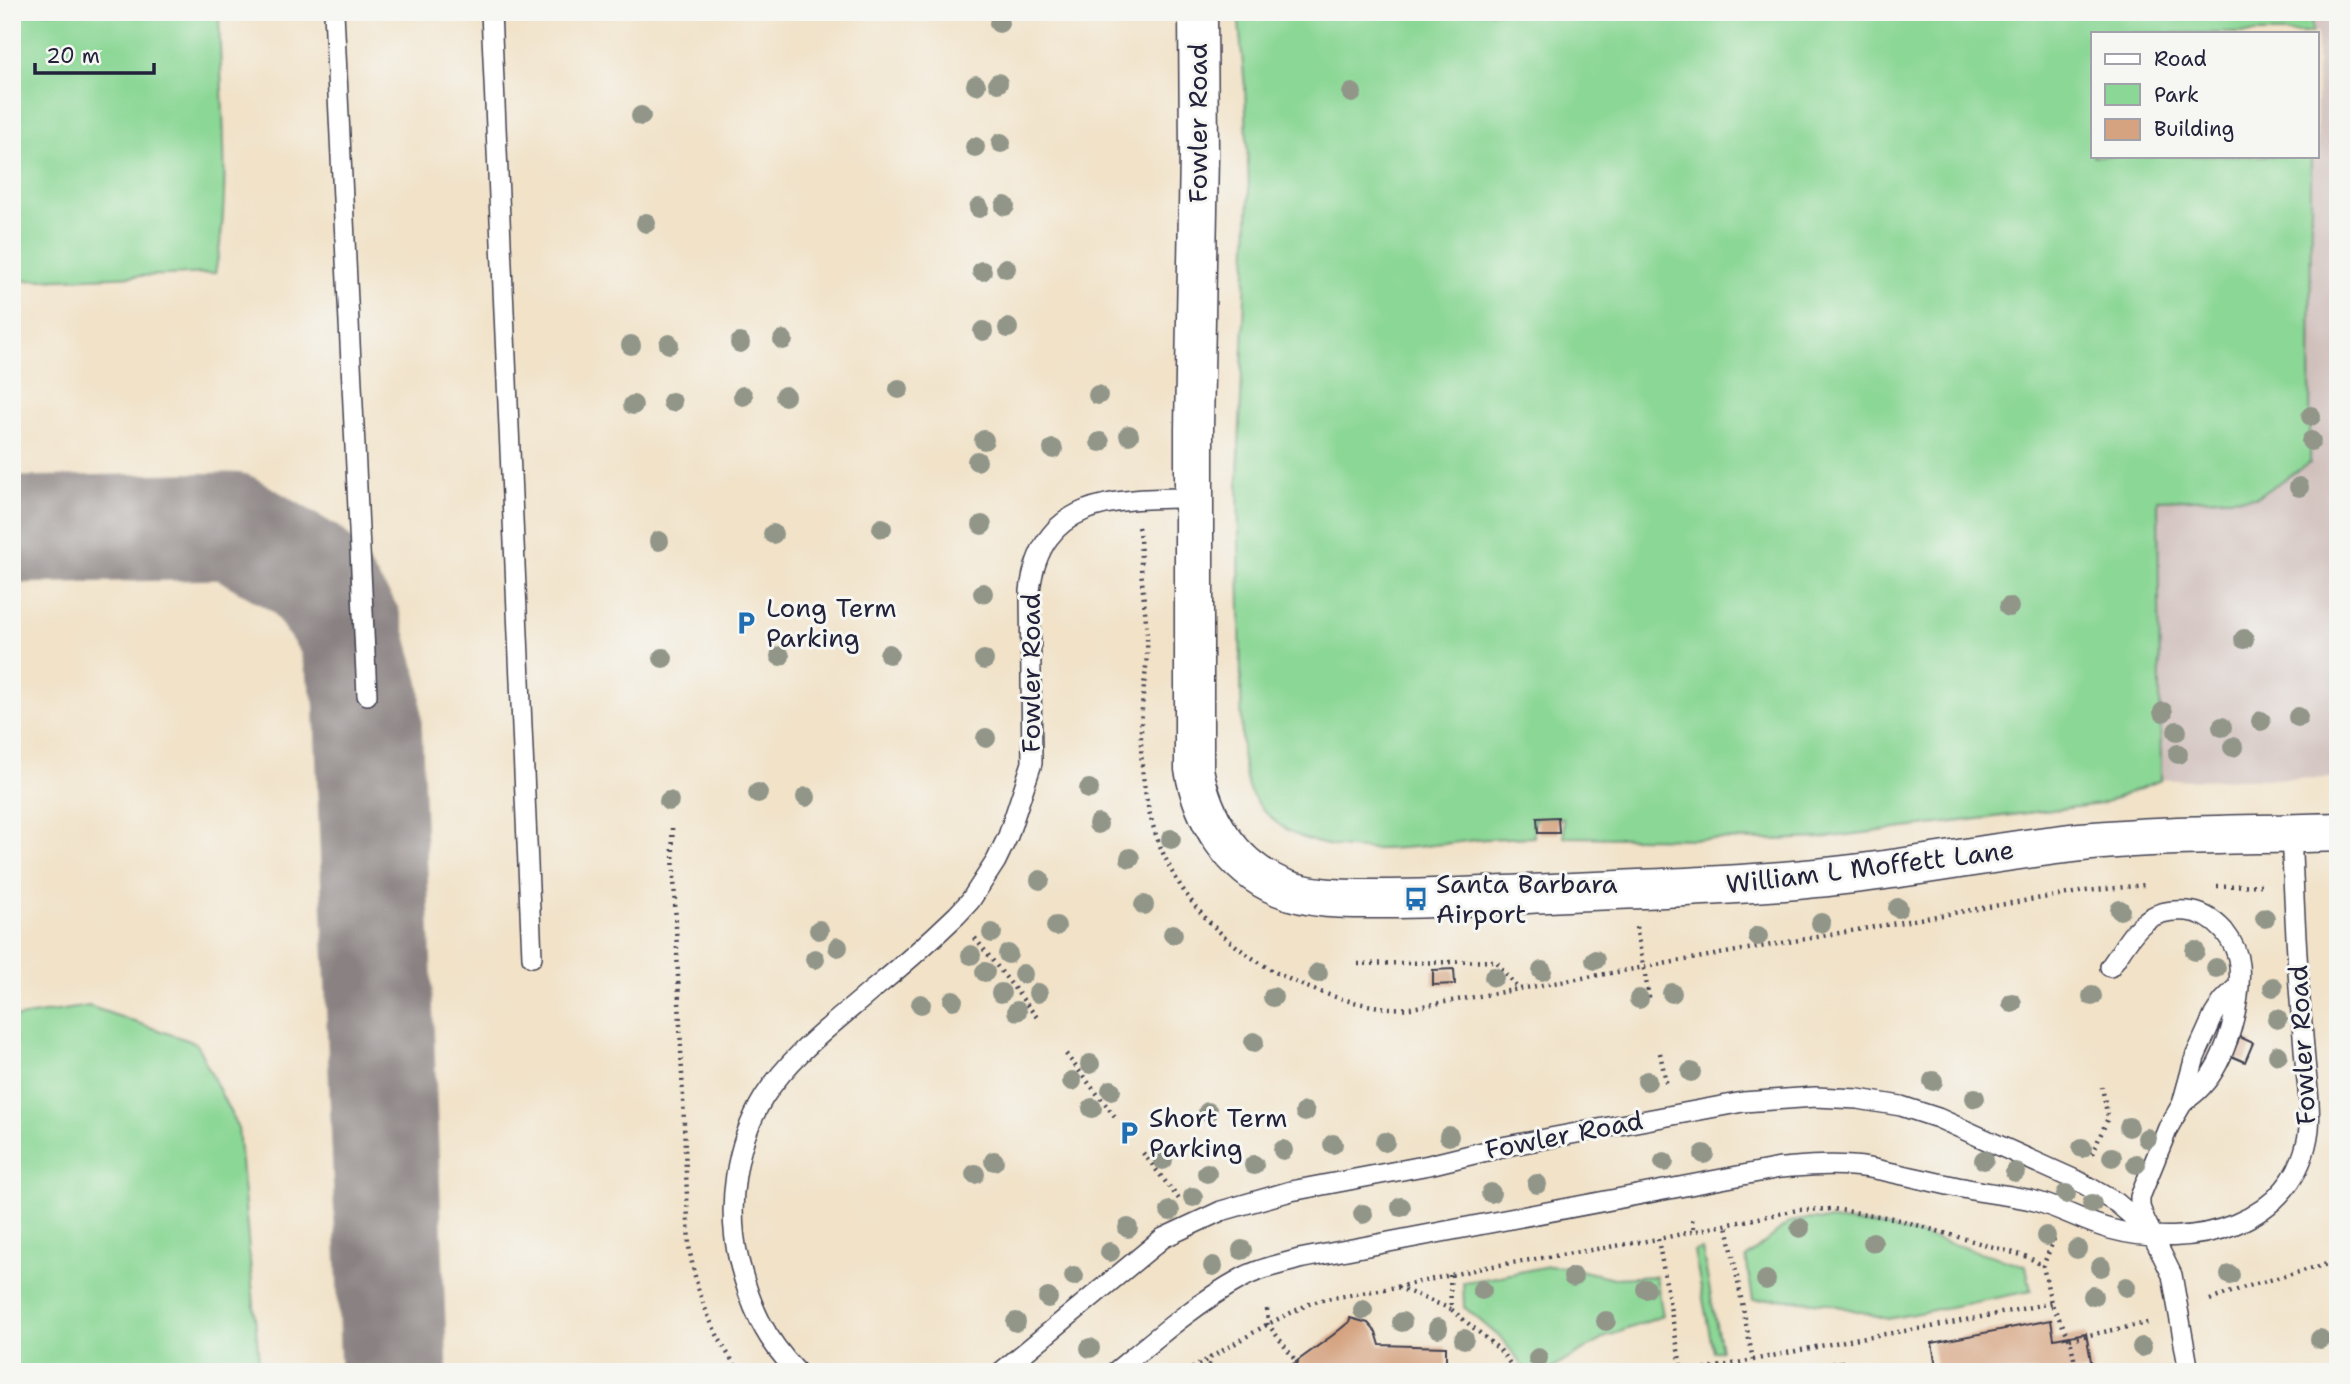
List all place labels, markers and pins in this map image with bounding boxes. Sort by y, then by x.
place label: Long Term Parking [766,590,897,655]
parking icon: Long Term Parking [732,609,760,637]
place label: Santa Barbara Airport [1436,866,1618,931]
bus stop icon: Santa Barbara Airport [1402,885,1430,913]
place label: Short Term Parking [1149,1100,1287,1165]
parking icon: Short Term Parking [1115,1119,1143,1147]

